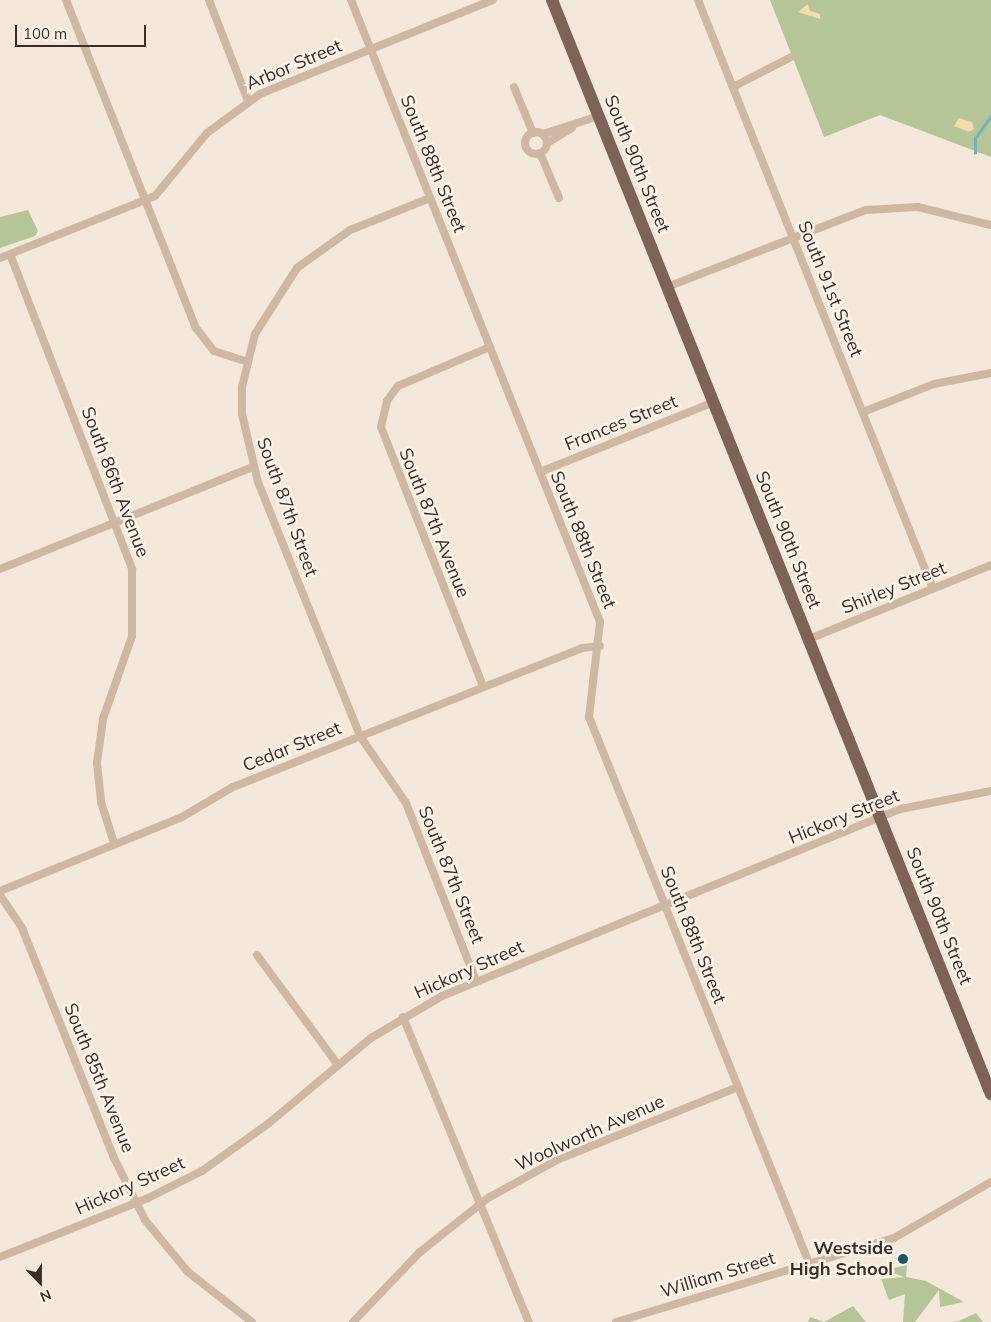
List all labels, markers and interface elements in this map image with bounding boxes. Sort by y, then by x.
scale bar [18,15,149,47]
text: 100 m [23,24,67,43]
street label: Arbor Street [243,35,345,95]
street label: South 88th Street [396,92,470,236]
street label: South 90th Street [600,92,674,236]
street label: South 91st Street [793,218,867,360]
street label: Frances Street [561,391,681,455]
street label: South 86th Avenue [76,404,154,560]
street label: South 87th Street [252,435,322,579]
street label: South 87th Avenue [394,445,474,601]
street label: South 88th Street [546,468,620,612]
street label: South 90th Street [751,468,825,612]
street label: Shirley Street [839,557,949,619]
street label: Cedar Street [240,717,344,777]
street label: Hickory Street [786,785,902,849]
street label: South 87th Street [414,803,488,947]
street label: South 90th Street [902,844,976,988]
street label: South 88th Street [656,863,730,1007]
street label: Hickory Street [411,936,527,1004]
street label: South 85th Avenue [59,1000,139,1156]
street label: Woolworth Avenue [512,1090,668,1176]
street label: Hickory Street [72,1152,188,1220]
place label: Westside High School [790,1238,893,1280]
street label: William Street [658,1247,778,1303]
marker: Westside High School [897,1253,909,1265]
north arrow [15,1257,65,1307]
text: N [37,1286,54,1306]

